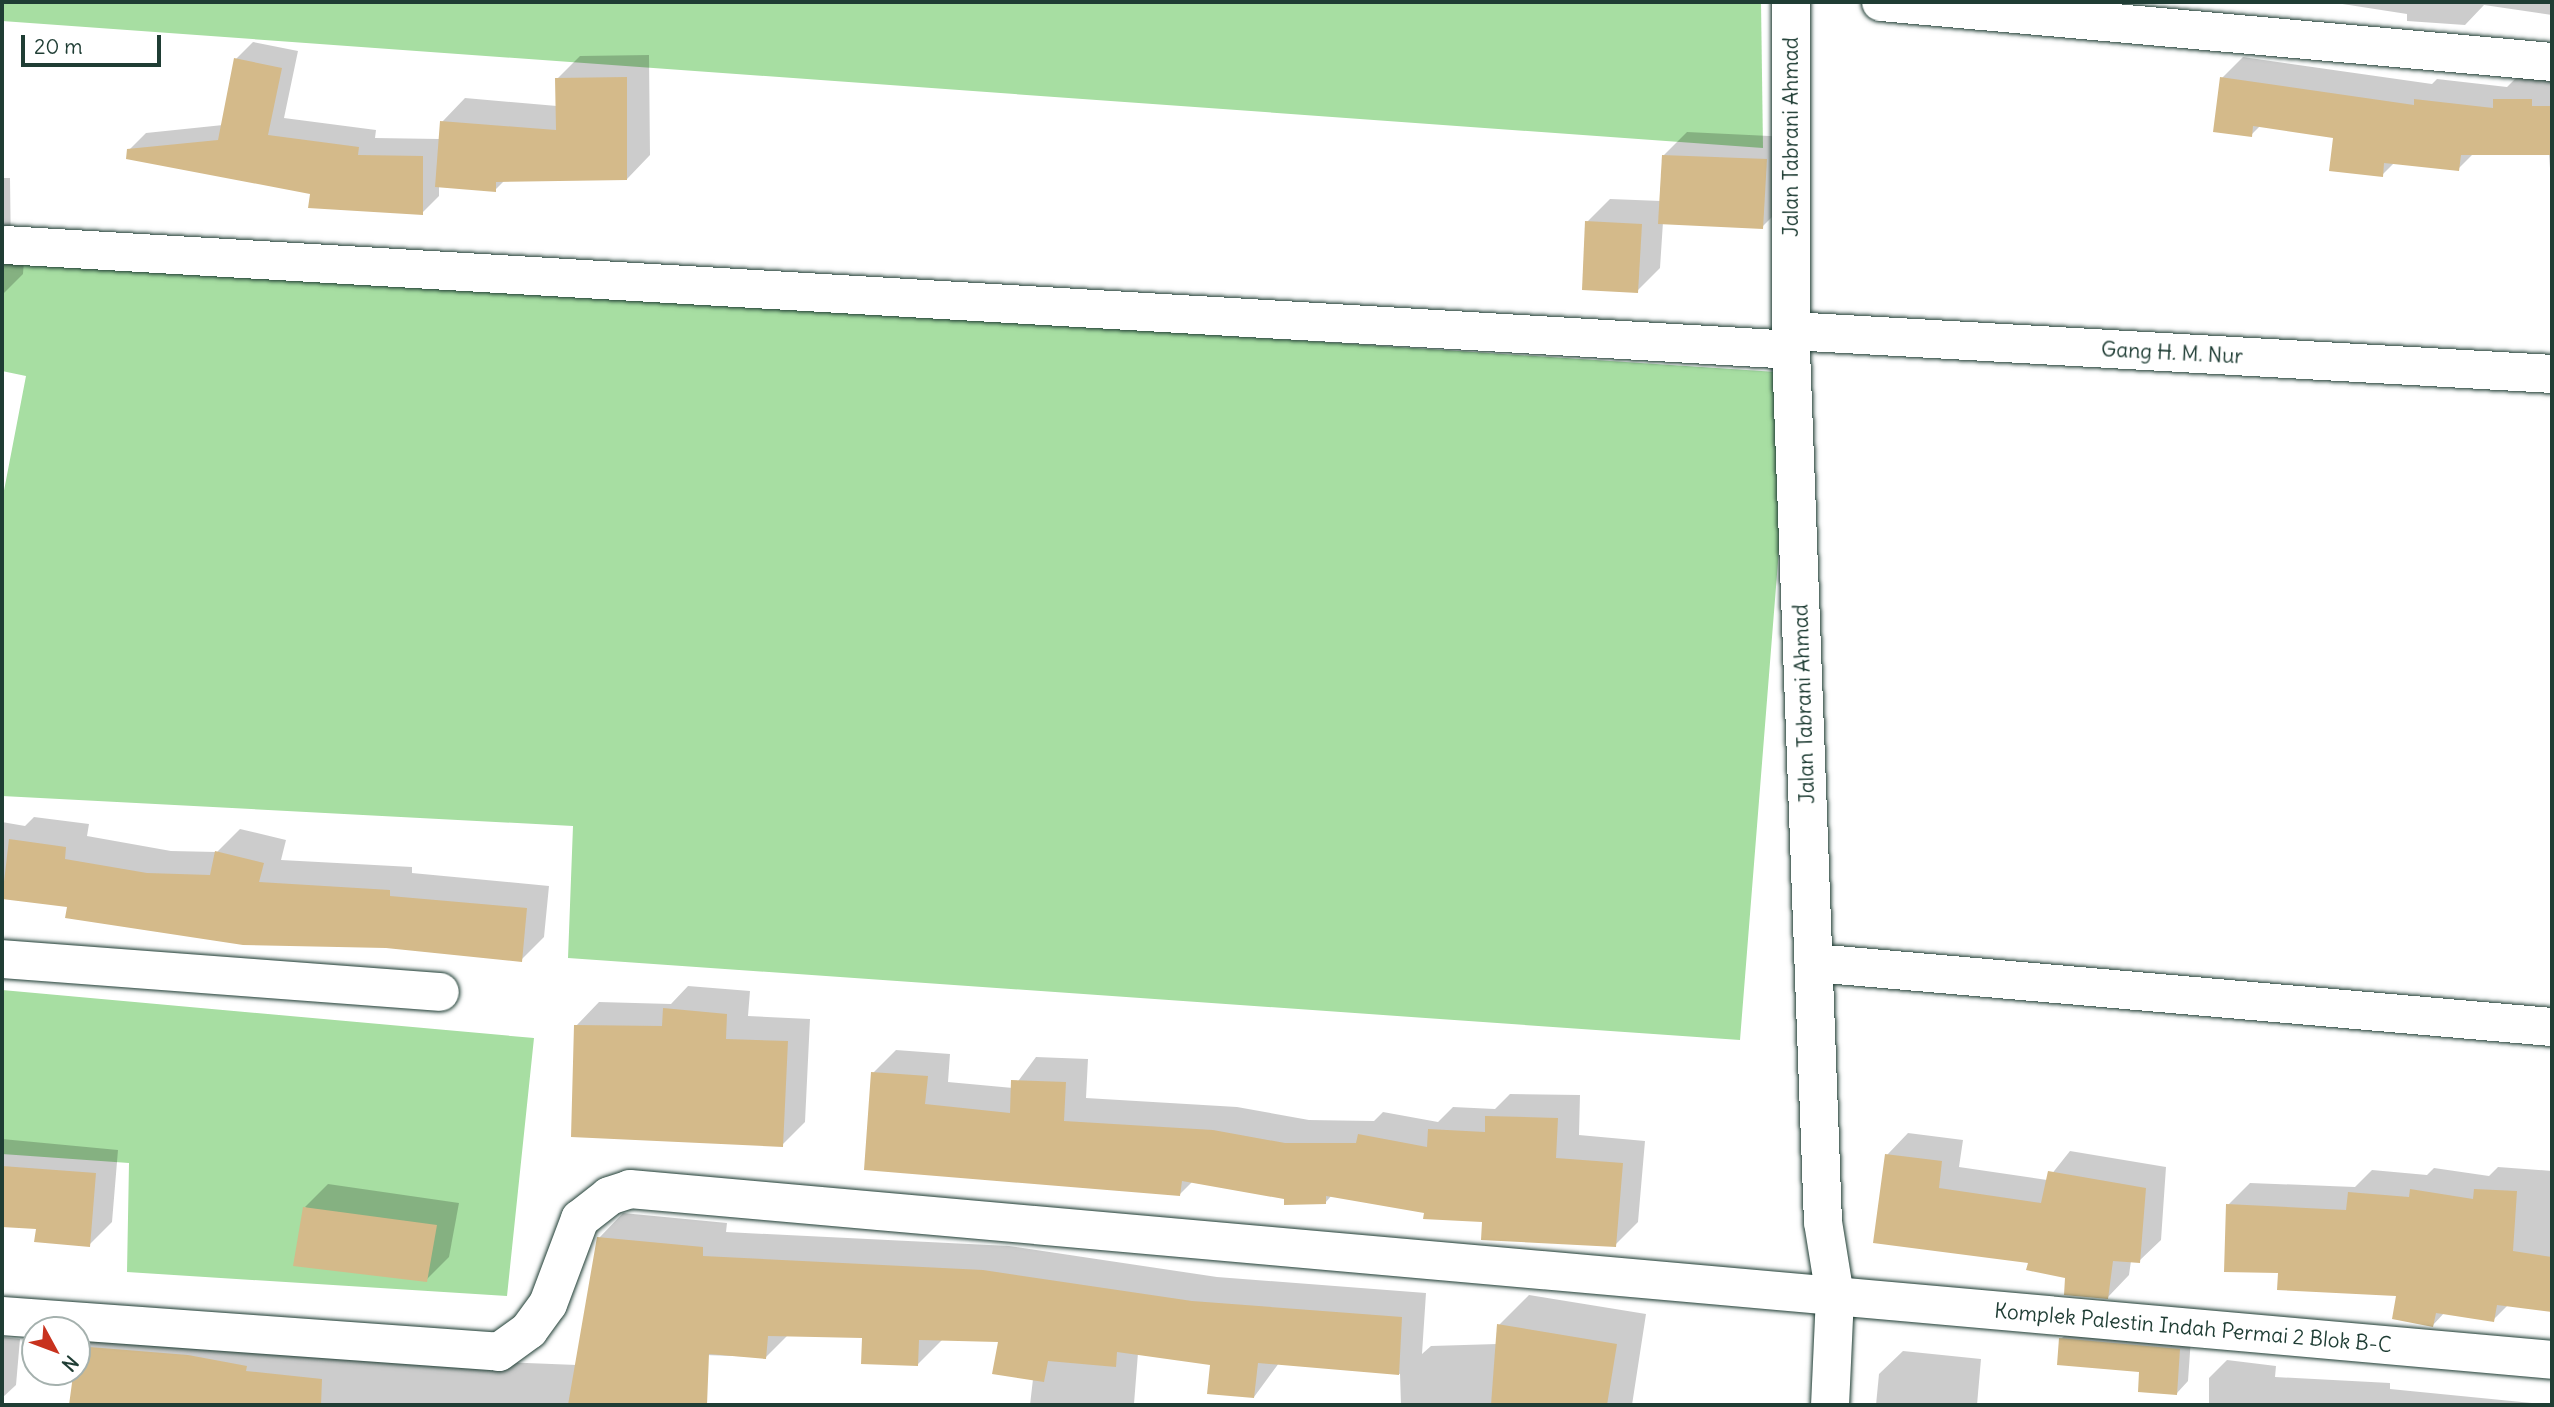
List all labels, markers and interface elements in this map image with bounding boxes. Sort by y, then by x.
scale bar [24,21,164,65]
text: 20 m [34,33,83,60]
street label: Jalan Tabrani Ahmad [1778,37,1804,237]
street label: Gang H. M. Nur [2100,337,2244,369]
street label: Jalan Tabrani Ahmad [1788,604,1820,804]
street label: Komplek Palestin Indah Permai 2 Blok B-C [1993,1298,2393,1358]
north arrow [21,1316,91,1386]
text: N [57,1351,84,1376]

